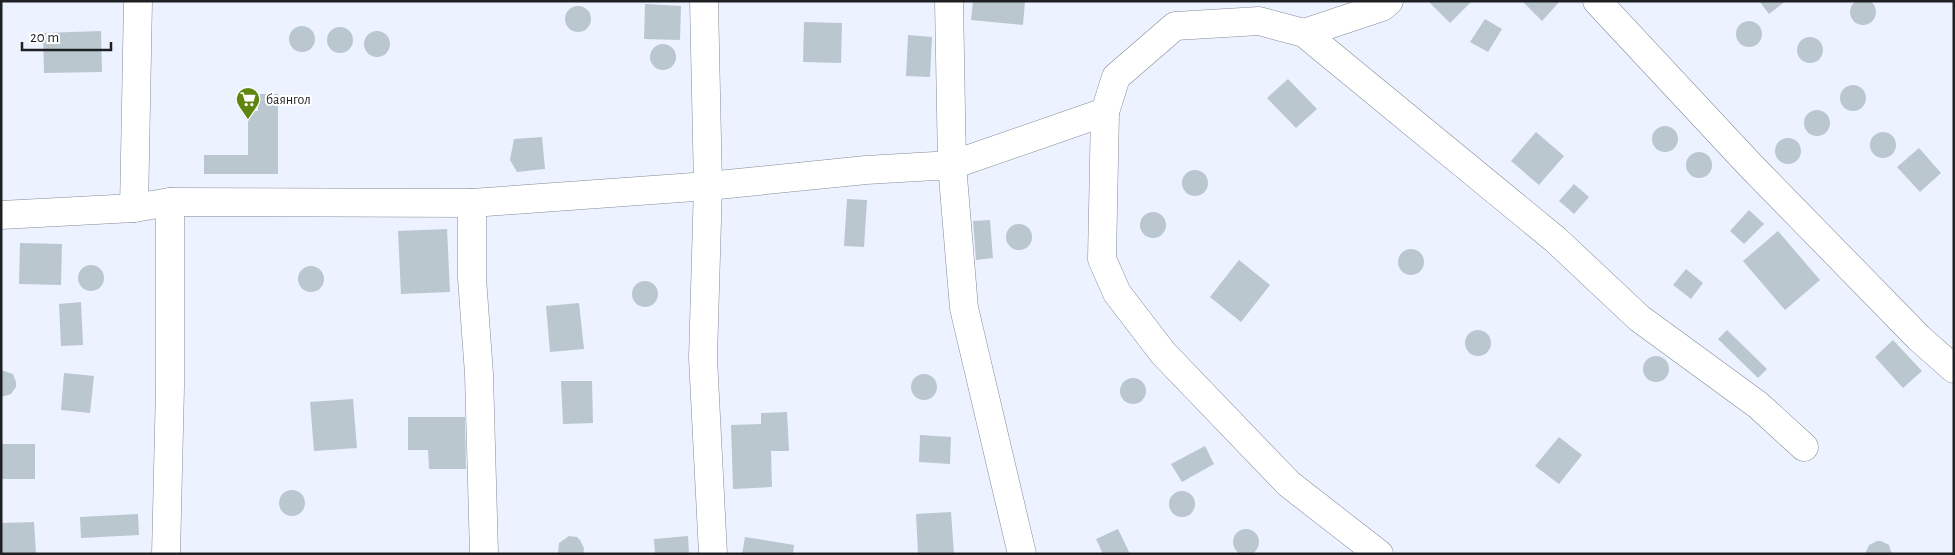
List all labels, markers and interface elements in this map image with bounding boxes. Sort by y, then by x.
scale bar [22,20,111,52]
text: 20 m [30,30,59,45]
supermarket icon: баянгол [235,86,261,120]
place label: баянгол [266,93,311,107]

